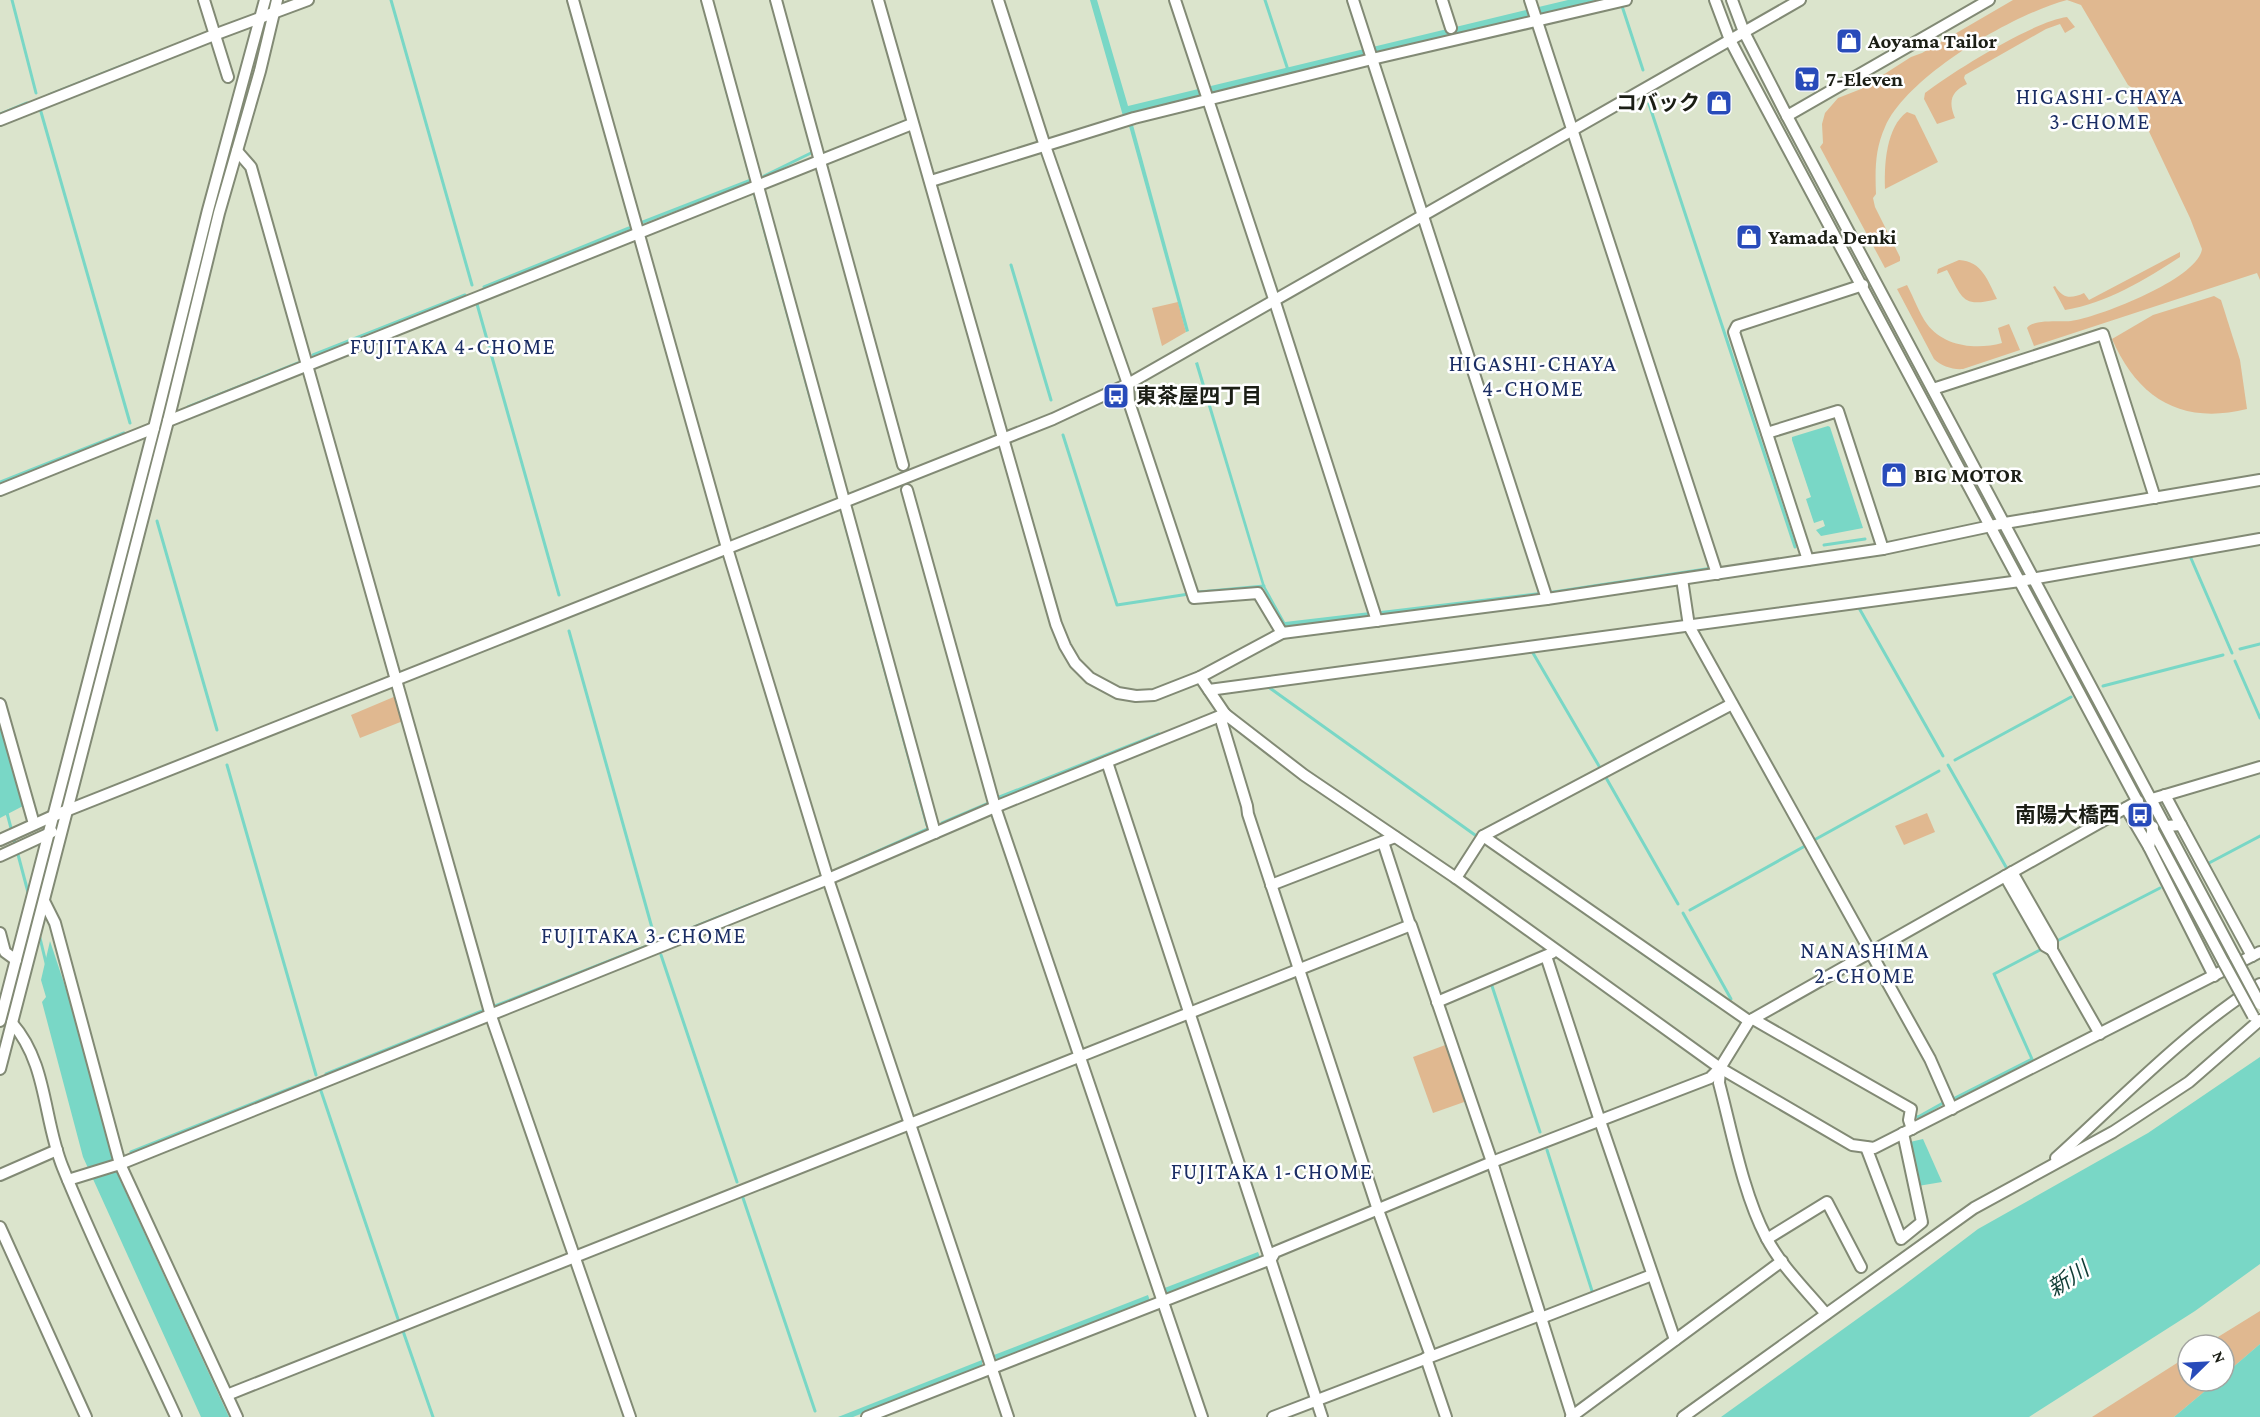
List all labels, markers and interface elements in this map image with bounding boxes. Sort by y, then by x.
shop icon: Aoyama Tailor [1834,26,1864,56]
place label: Aoyama Tailor [1867,29,1998,53]
supermarket icon: 7-Eleven [1792,64,1822,94]
place label: 7-Eleven [1826,67,1903,91]
district label: HIGASHI-CHAYA 3-CHOME [2016,84,2184,134]
shop icon: コバック [1704,88,1734,118]
place label: コバック [1616,91,1700,115]
shop icon: Yamada Denki [1734,222,1764,252]
place label: Yamada Denki [1768,225,1896,249]
district label: FUJITAKA 4-CHOME [350,334,556,359]
district label: HIGASHI-CHAYA 4-CHOME [1449,351,1617,401]
bus stop icon: 東茶屋四丁目 [1101,381,1131,411]
place label: 東茶屋四丁目 [1136,384,1262,408]
shop icon: BIG MOTOR [1879,460,1909,490]
place label: BIG MOTOR [1914,463,2023,487]
bus stop icon: 南陽大橋西 [2125,800,2155,830]
place label: 南陽大橋西 [2015,803,2120,827]
district label: FUJITAKA 3-CHOME [541,923,747,948]
district label: NANASHIMA 2-CHOME [1800,938,1930,988]
district label: FUJITAKA 1-CHOME [1171,1159,1373,1184]
water label: 新川 [2043,1255,2095,1301]
north arrow [2176,1333,2236,1393]
text: N [2209,1349,2229,1366]

